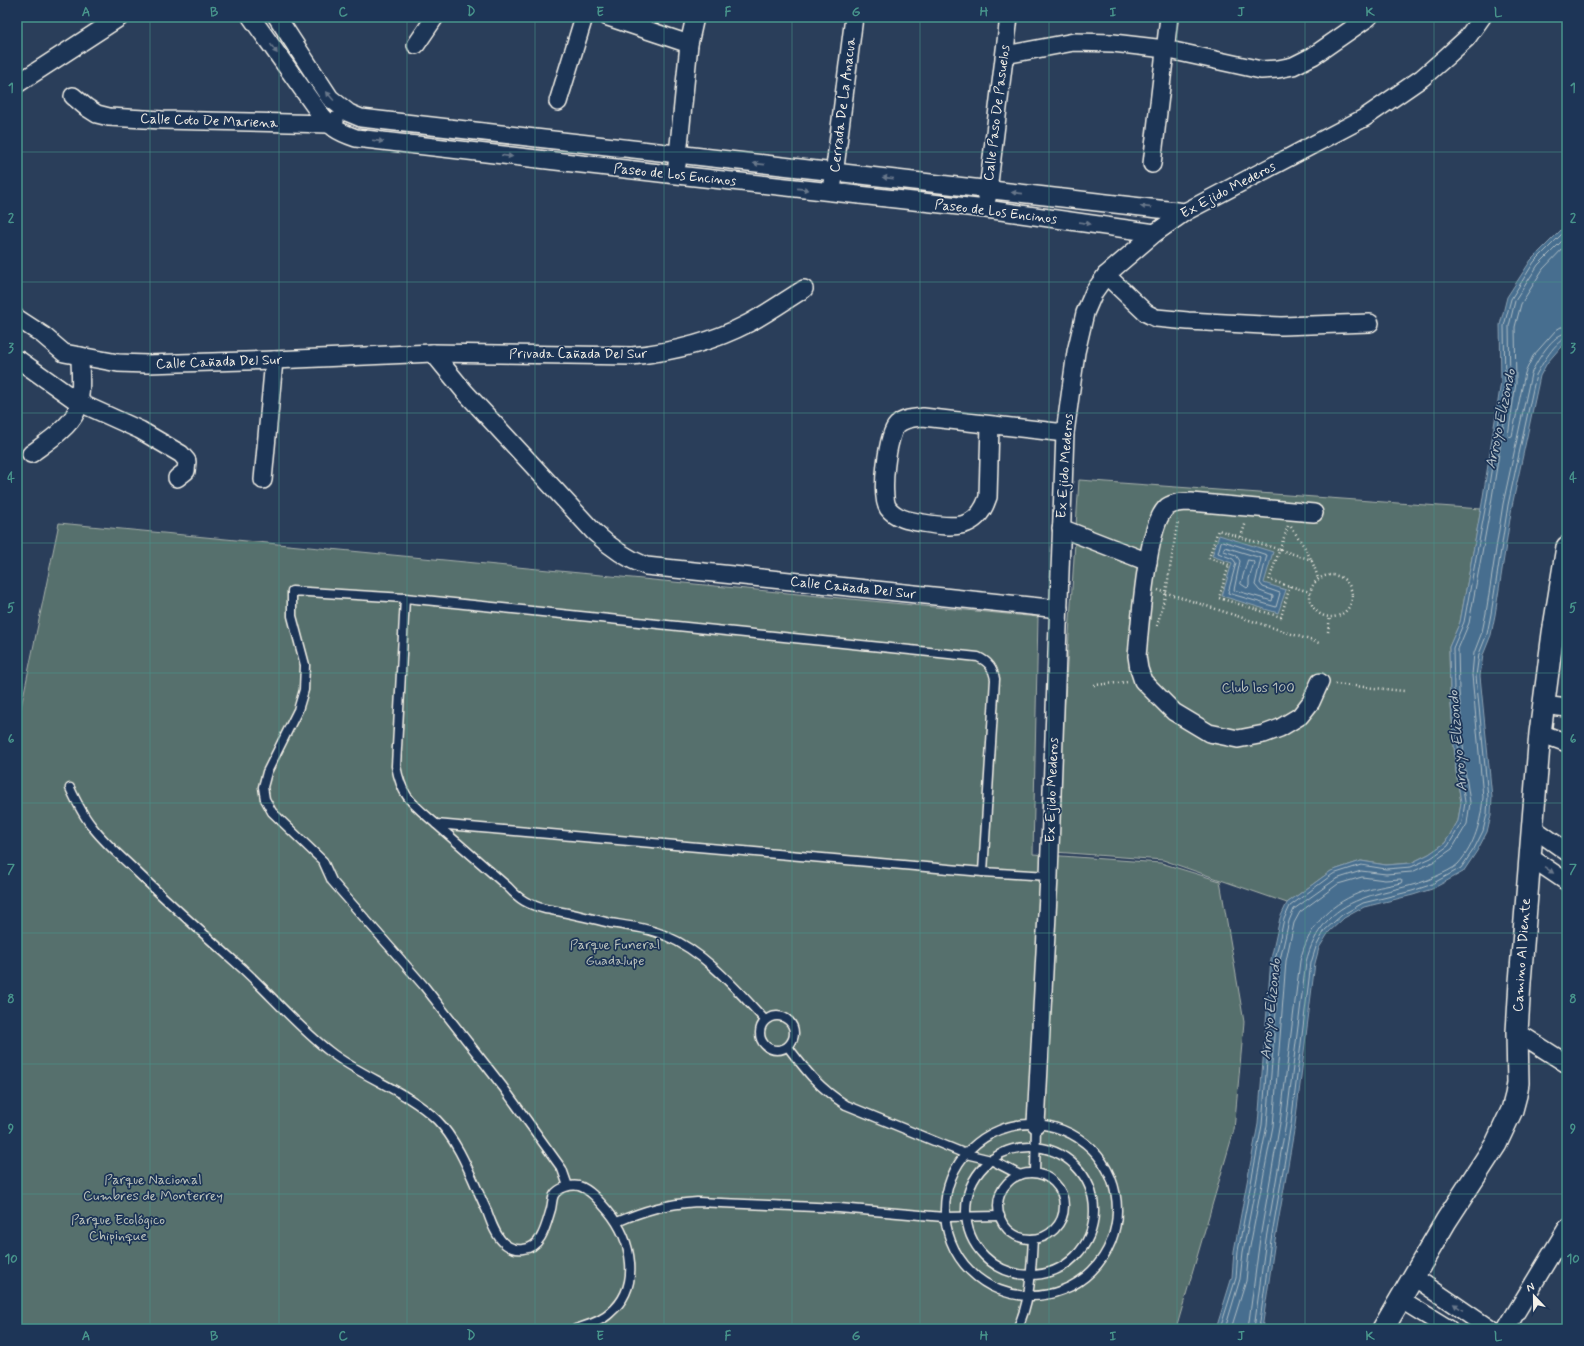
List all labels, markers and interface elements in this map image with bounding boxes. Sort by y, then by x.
text: A [82,4,90,21]
text: B [210,4,219,21]
text: C [338,4,348,21]
text: D [467,4,476,21]
text: E [596,4,604,21]
text: F [725,4,732,21]
text: G [852,4,861,21]
text: H [980,4,989,21]
text: I [1110,4,1117,21]
text: J [1237,4,1245,21]
text: K [1365,4,1375,21]
text: L [1494,4,1503,21]
street label: Cerrada De La Anacua [826,36,860,174]
one-way arrow [270,43,278,54]
street label: Calle Paso De Pasuelos [980,44,1014,182]
text: 1 [8,80,14,97]
text: 1 [1570,80,1576,97]
one-way arrow [325,91,334,102]
street label: Calle Coto De Mariena [140,110,279,132]
one-way arrow [372,138,384,144]
one-way arrow [501,153,513,159]
street label: Ex Ejido Mederos [1177,157,1279,223]
street label: Paseo de Los Encinos [613,160,737,190]
one-way arrow [753,161,765,167]
one-way arrow [882,175,894,182]
one-way arrow [797,186,809,193]
one-way arrow [1011,190,1023,196]
street label: Paseo de Los Encinos [934,196,1058,228]
one-way arrow [1140,204,1152,211]
text: 2 [8,210,15,227]
text: 2 [1570,210,1577,227]
one-way arrow [1079,220,1091,226]
text: 3 [8,340,14,357]
text: 3 [1570,340,1576,357]
street label: Privada Cañada Del Sur [509,345,647,363]
street label: Calle Cañada Del Sur [156,351,283,373]
water label: Arroyo Elizondo [1481,367,1521,471]
street label: Ex Ejido Mederos [1052,413,1078,519]
text: 4 [7,470,15,487]
text: 4 [1569,470,1577,487]
street label: Calle Cañada Del Sur [789,572,917,604]
text: 5 [7,600,15,617]
text: 5 [1569,600,1577,617]
park label: Club los 100 [1221,679,1295,697]
water label: Arroyo Elizondo [1444,689,1472,792]
text: 6 [8,731,15,748]
text: 6 [1570,731,1577,748]
street label: Ex Ejido Mederos [1041,737,1063,843]
text: 7 [7,861,15,878]
text: 7 [1569,861,1577,878]
one-way arrow [1543,866,1554,874]
street label: Camino Al Diente [1509,897,1535,1013]
park label: Parque Funeral Guadalupe [570,936,660,970]
water label: Arroyo Elizondo [1256,957,1286,1060]
text: 8 [7,991,15,1008]
text: 8 [1569,991,1577,1008]
text: 9 [8,1121,15,1138]
text: 9 [1570,1121,1577,1138]
park label: Parque Nacional Cumbres de Monterrey [83,1171,223,1205]
park label: Parque Ecológico Chipinque [71,1211,165,1245]
text: 10 [4,1251,18,1268]
text: 10 [1566,1251,1580,1268]
north arrow [1514,1276,1554,1316]
text: N [1525,1280,1537,1296]
one-way arrow [1453,1303,1463,1311]
text: A [82,1328,90,1345]
text: B [210,1328,219,1345]
text: C [338,1328,348,1345]
text: D [467,1328,476,1345]
text: E [596,1328,604,1345]
text: F [725,1328,732,1345]
text: G [852,1328,861,1345]
text: H [980,1328,989,1345]
text: I [1110,1328,1117,1345]
text: J [1237,1328,1245,1345]
text: K [1365,1328,1375,1345]
text: L [1494,1328,1503,1345]

